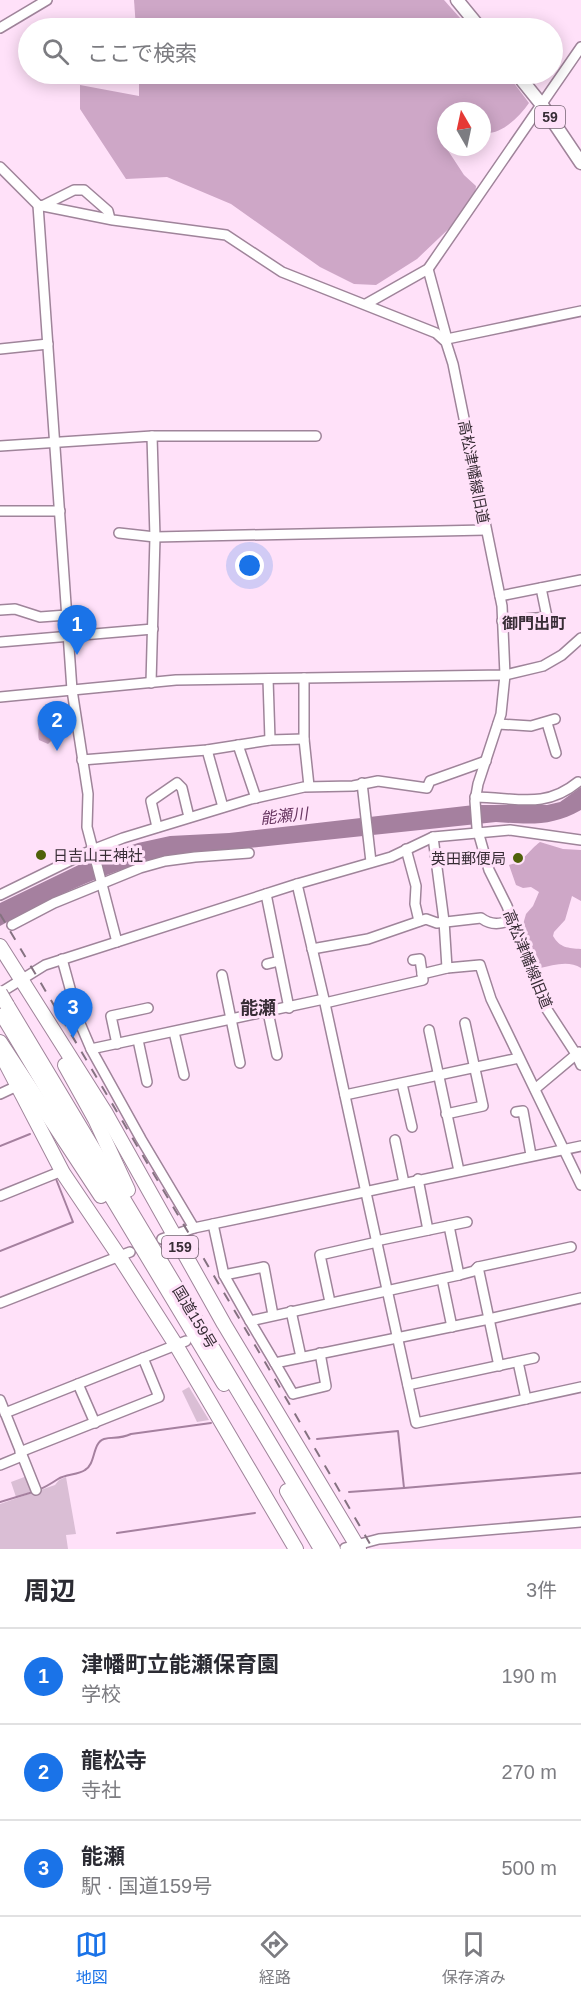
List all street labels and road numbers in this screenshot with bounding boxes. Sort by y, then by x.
road number: 59 [535,106,565,128]
street label: 高松津幡線旧道 [456,419,492,525]
street label: 高松津幡線旧道 [500,907,556,1011]
road number: 159 [162,1236,198,1258]
street label: 国道159号 [170,1283,220,1351]

